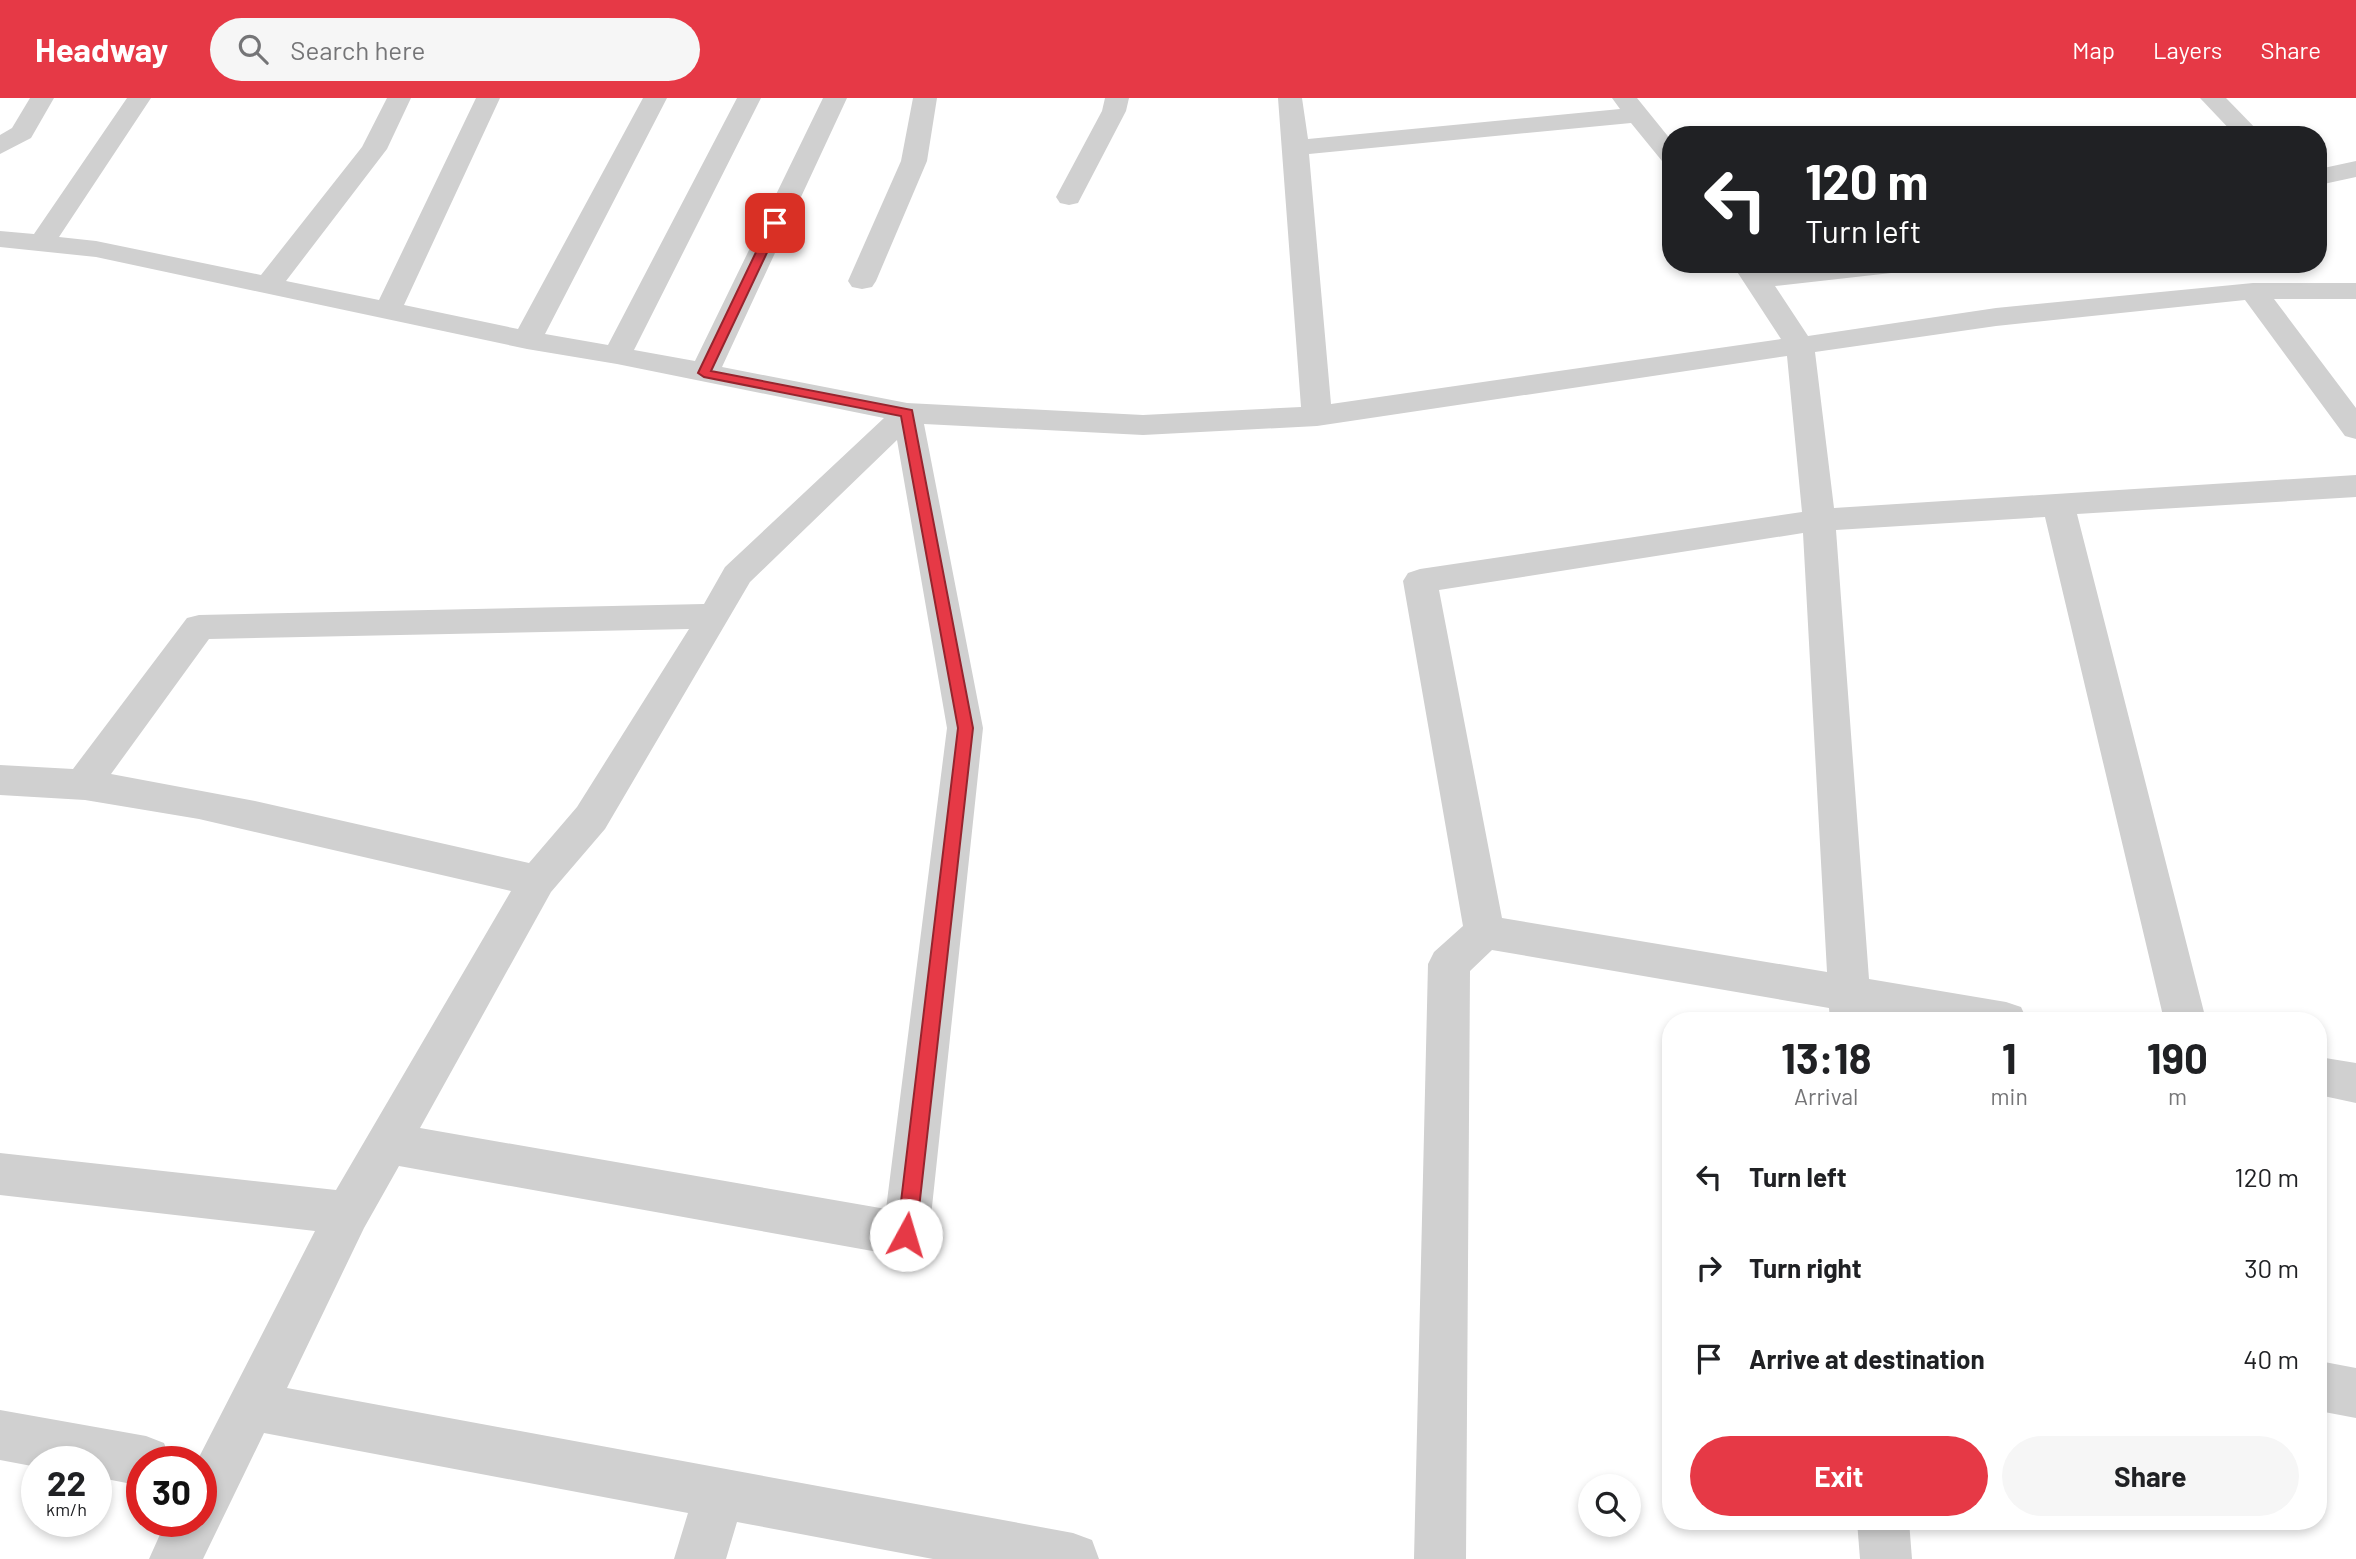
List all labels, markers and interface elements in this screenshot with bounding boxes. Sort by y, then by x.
search box [210,18,700,81]
text: Headway [35,29,168,69]
icon: search [234,30,272,68]
text: Search here [290,34,425,65]
text: Map [2072,35,2115,64]
text: Layers [2153,35,2222,64]
text: Share [2260,35,2321,64]
text: 120 m [1805,151,1928,210]
icon: left [1690,154,1781,245]
pin [745,193,805,253]
icon: arrive [756,204,794,242]
text: Turn left [1805,211,1922,249]
text: 13:18 [1781,1032,1871,1082]
text: 1 [2002,1032,2017,1082]
text: 190 [2147,1032,2208,1082]
text: Arrival [1794,1082,1858,1110]
text: min [1991,1082,2028,1110]
text: m [2168,1082,2187,1110]
icon: left [1690,1158,1728,1196]
text: Turn left [1749,1161,1847,1192]
text: 120 m [2235,1161,2299,1192]
position arrow [869,1198,943,1272]
icon: right [1690,1249,1728,1287]
text: Turn right [1749,1252,1862,1283]
text: 30 m [2244,1252,2299,1283]
icon: arrive [1690,1340,1728,1378]
text: Arrive at destination [1749,1343,1985,1374]
text: 40 m [2243,1343,2299,1374]
button: Exit [1690,1436,1988,1516]
button: Share [2002,1436,2299,1516]
speed limit sign: 30 [126,1446,217,1537]
text: 22 [47,1461,86,1503]
map controls [1578,1474,1641,1537]
button: search [1578,1474,1641,1537]
text: km/h [46,1498,87,1520]

